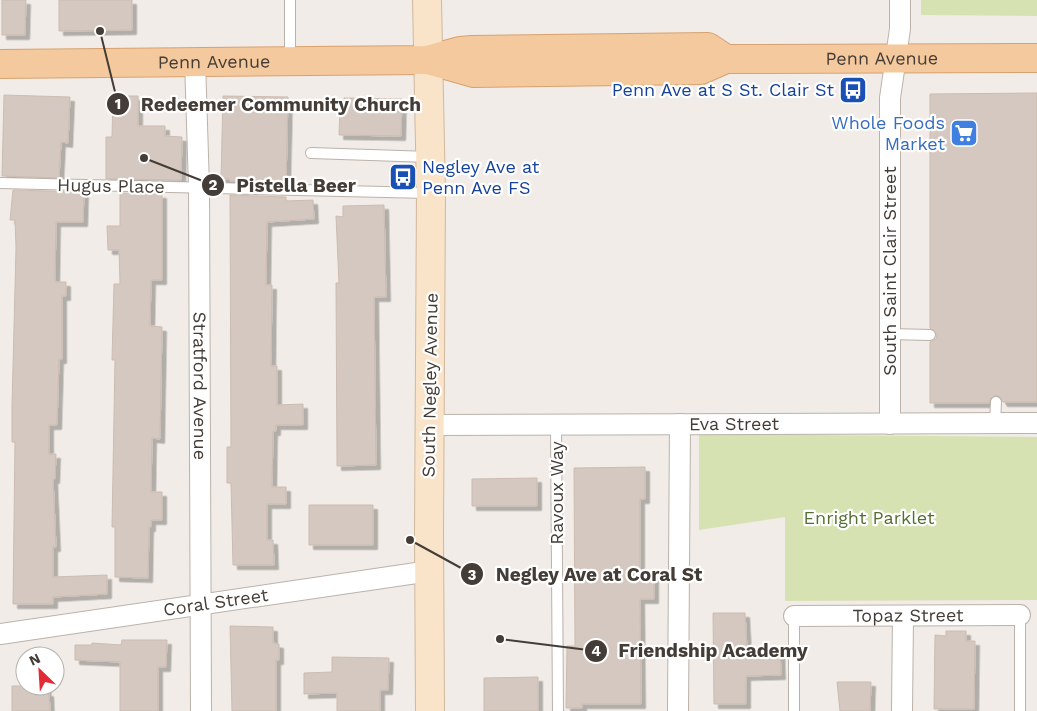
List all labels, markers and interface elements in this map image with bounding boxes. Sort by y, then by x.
street label: Penn Avenue [825,47,938,69]
street label: Penn Avenue [158,50,270,73]
bus stop icon: Penn Ave at S St. Clair St [838,75,868,105]
place label: Penn Ave at S St. Clair St [612,79,834,100]
callout: Redeemer Community Church [105,87,431,121]
text: Redeemer Community Church [141,93,421,116]
text: 1 [115,95,121,113]
place label: Whole Foods Market [831,112,945,154]
supermarket icon: Whole Foods Market [949,118,979,148]
place label: Negley Ave at Penn Ave FS [422,156,540,198]
bus stop icon: Negley Ave at Penn Ave FS [388,162,418,192]
street label: South Saint Clair Street [879,166,900,376]
callout: Pistella Beer [201,168,366,202]
street label: Hugus Place [57,174,165,197]
text: Pistella Beer [236,174,357,197]
text: 2 [209,176,218,194]
street label: South Negley Avenue [417,292,442,478]
street label: Stratford Avenue [189,312,211,460]
street label: Eva Street [689,413,780,434]
street label: Ravoux Way [546,440,567,545]
park label: Enright Parklet [804,507,935,528]
callout: Negley Ave at Coral St [460,557,712,591]
text: Negley Ave at Coral St [496,563,703,586]
text: 3 [468,566,477,584]
street label: Coral Street [162,584,270,620]
street label: Topaz Street [852,604,964,626]
callout: Friendship Academy [583,634,818,668]
text: Friendship Academy [618,639,808,662]
text: 4 [591,642,601,660]
north arrow [15,646,65,696]
text: N [26,650,43,669]

